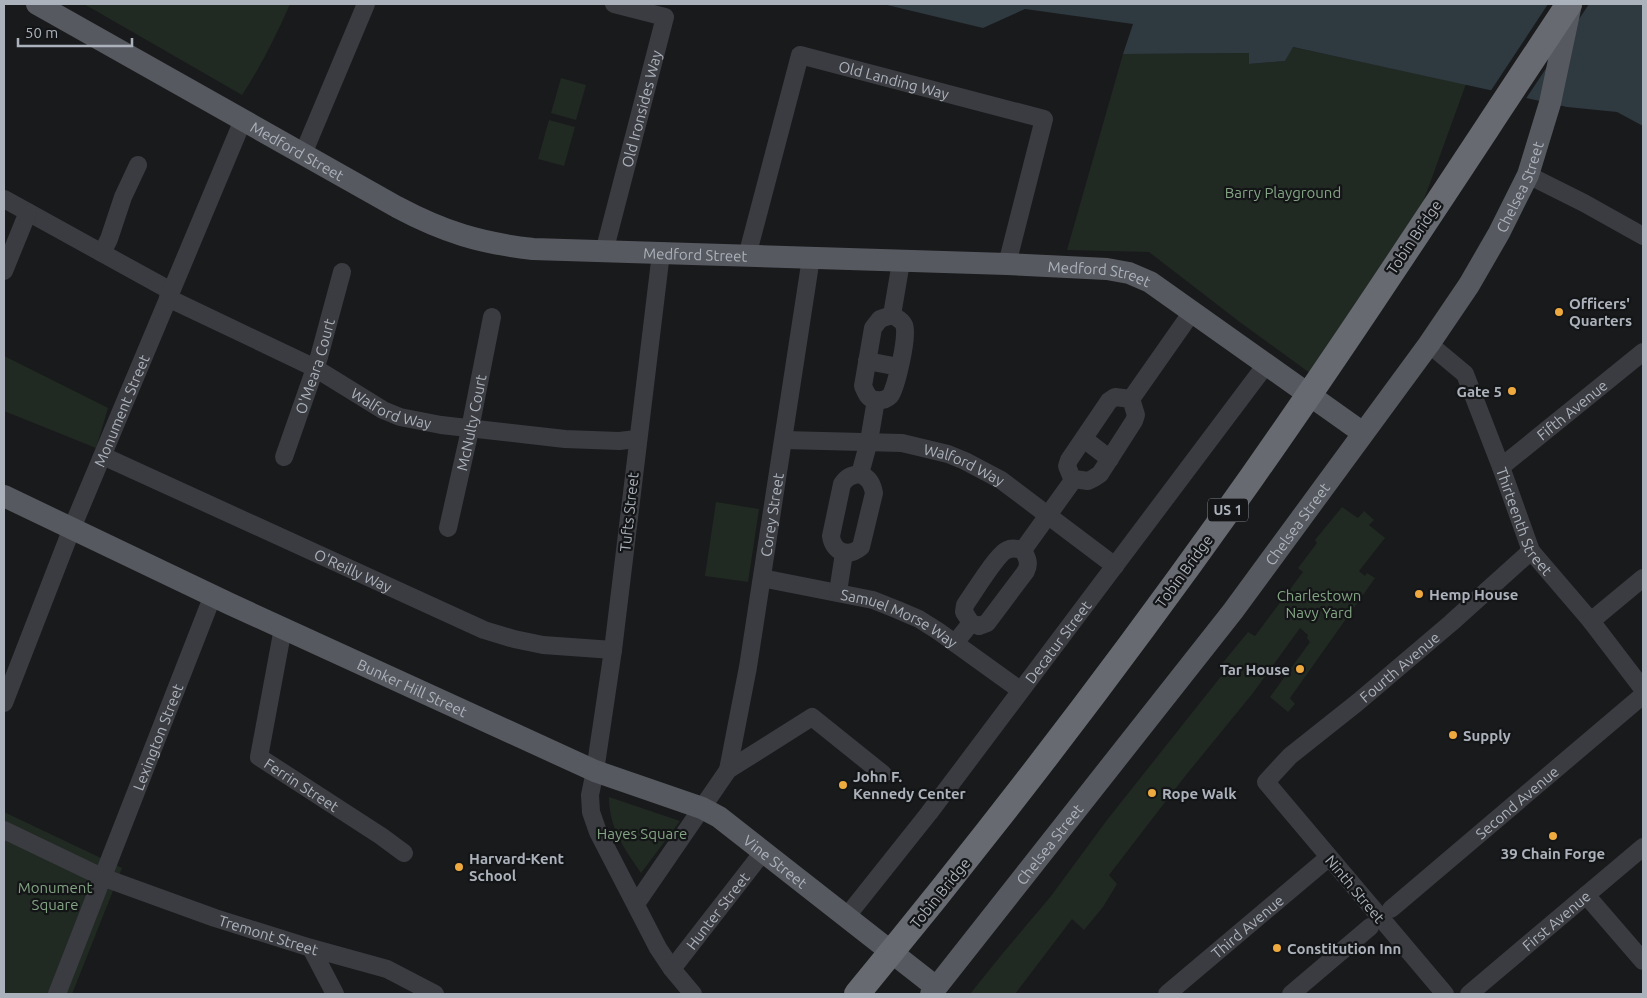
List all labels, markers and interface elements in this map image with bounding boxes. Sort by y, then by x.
scale bar [18,15,131,47]
text: 50 m [25,24,58,41]
street label: Old Ironsides Way [618,48,665,169]
street label: Old Landing Way [837,57,951,102]
street label: Medford Street [248,118,347,184]
street label: Chelsea Street [1492,139,1546,235]
park label: Barry Playground [1225,184,1341,201]
street label: Tobin Bridge [1383,197,1445,277]
street label: Medford Street [643,244,748,264]
street label: Medford Street [1047,258,1153,290]
place label: Officers' Quarters [1569,295,1632,329]
marker: Officers' Quarters [1553,306,1565,318]
street label: O'Meara Court [291,316,338,416]
street label: Monument Street [90,352,152,469]
street label: McNulty Court [453,373,489,472]
street label: Fifth Avenue [1533,376,1610,443]
place label: Gate 5 [1457,383,1502,400]
street label: Walford Way [348,384,433,431]
marker: Gate 5 [1506,385,1518,397]
street label: Walford Way [922,440,1007,489]
street label: Thirteenth Street [1493,465,1556,578]
street label: Tufts Street [616,471,642,553]
street label: Corey Street [757,472,786,558]
street label: Chelsea Street [1261,479,1333,568]
road number: US 1 [1208,498,1248,522]
street label: Tobin Bridge [1152,531,1216,611]
street label: O'Reilly Way [312,545,395,595]
street label: Samuel Morse Way [839,585,961,651]
place label: Hemp House [1429,586,1518,603]
park label: Charlestown Navy Yard [1277,587,1361,621]
marker: Hemp House [1413,588,1425,600]
street label: Decatur Street [1021,597,1094,686]
street label: Fourth Avenue [1356,628,1443,705]
street label: Bunker Hill Street [355,655,470,720]
place label: Tar House [1220,661,1290,678]
marker: Tar House [1294,663,1306,675]
street label: Lexington Street [129,681,186,793]
place label: Supply [1463,727,1511,744]
marker: Supply [1447,729,1459,741]
street label: Ferrin Street [261,754,342,815]
street label: Second Avenue [1472,762,1562,842]
place label: John F. Kennedy Center [853,768,967,802]
marker: John F. Kennedy Center [837,779,849,791]
place label: Rope Walk [1162,785,1237,802]
marker: Rope Walk [1146,787,1158,799]
street label: Chelsea Street [1012,800,1086,888]
park label: Hayes Square [597,825,687,842]
marker: 39 Chain Forge [1547,830,1559,842]
street label: Vine Street [740,831,811,891]
place label: 39 Chain Forge [1501,845,1605,862]
place label: Harvard-Kent School [469,850,565,884]
street label: Ninth Street [1322,852,1388,926]
street label: Tobin Bridge [907,854,973,932]
marker: Harvard-Kent School [453,861,465,873]
street label: Hunter Street [682,869,753,952]
park label: Monument Square [18,879,92,913]
street label: First Avenue [1519,887,1594,954]
street label: Third Avenue [1208,891,1287,961]
street label: Tremont Street [217,911,320,958]
place label: Constitution Inn [1287,940,1401,957]
marker: Constitution Inn [1271,942,1283,954]

